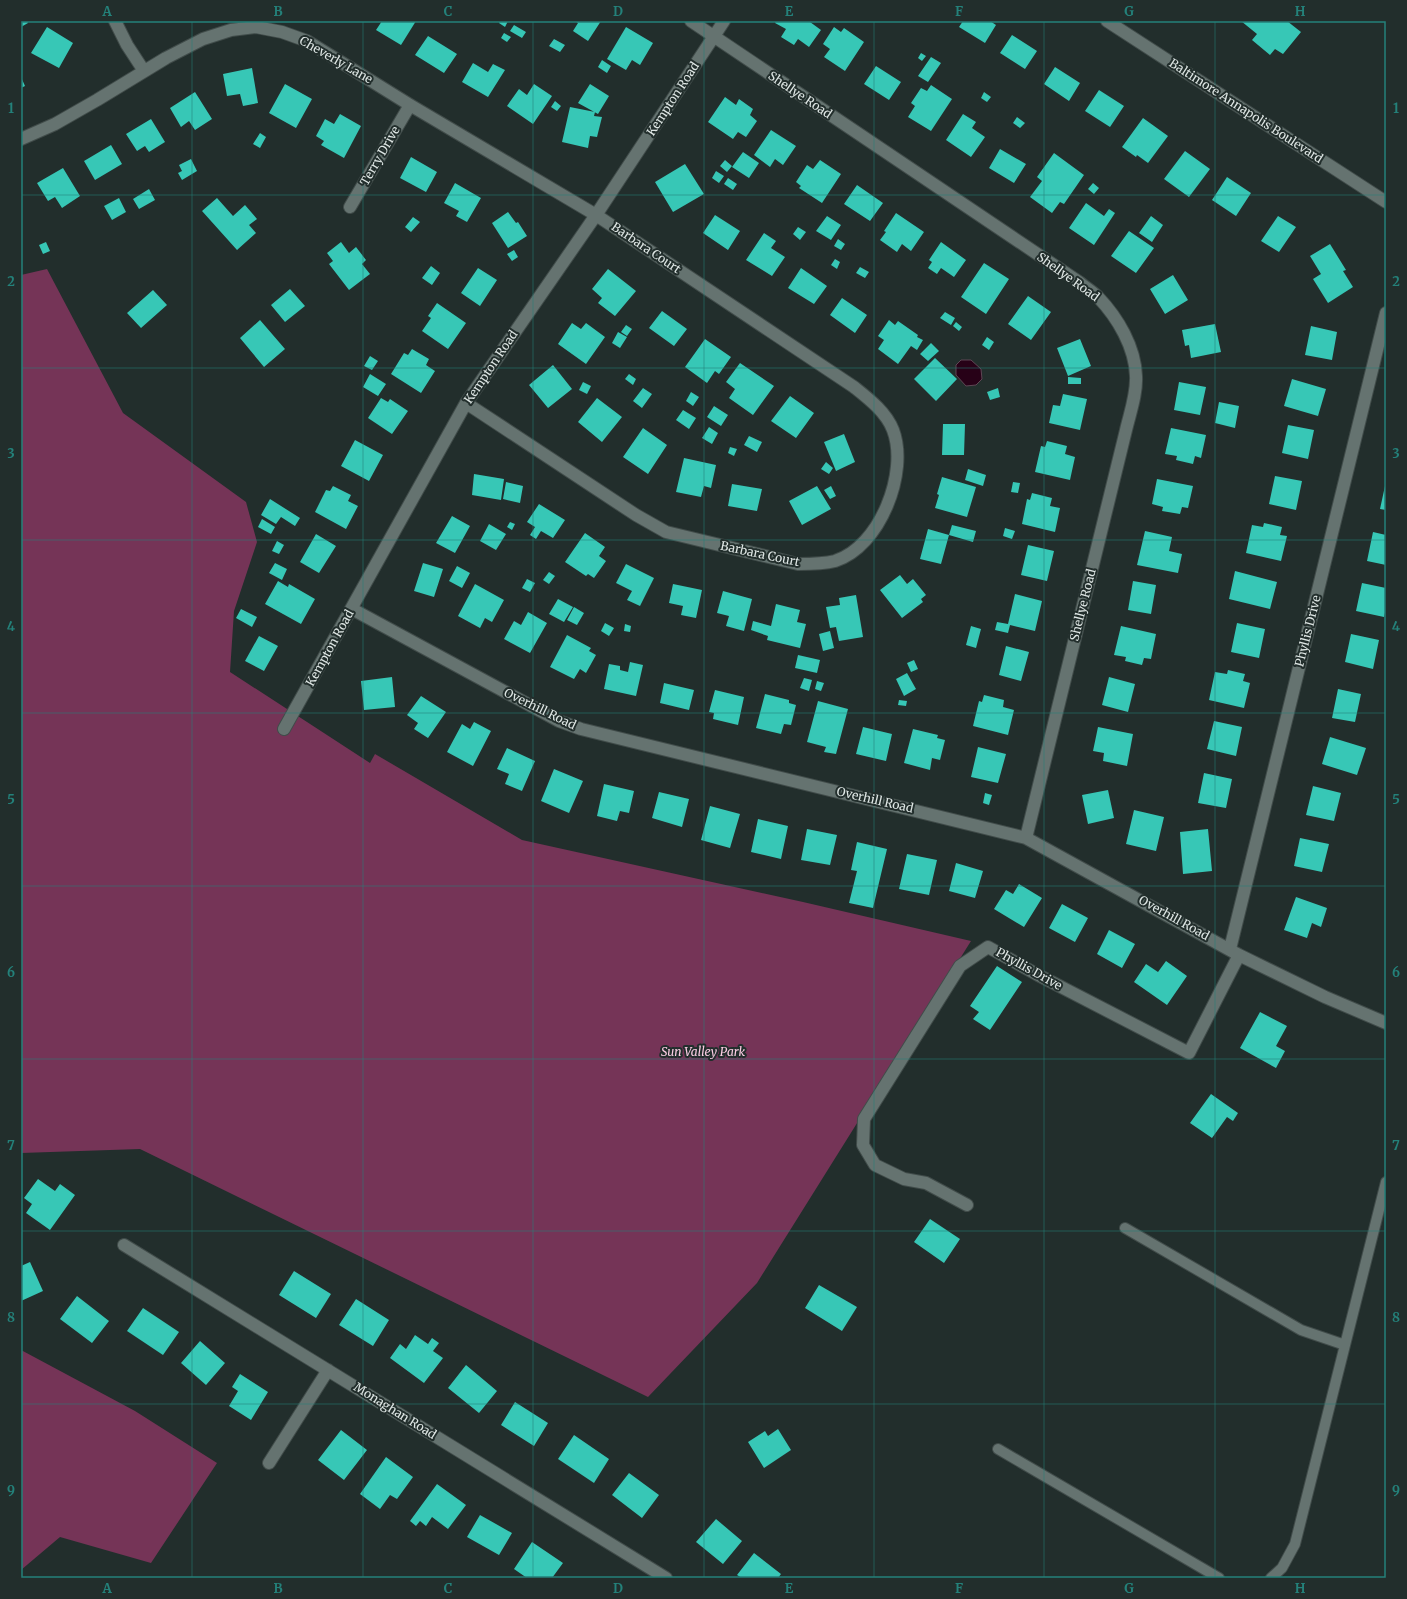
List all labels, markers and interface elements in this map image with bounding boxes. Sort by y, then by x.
text: A [101,3,112,20]
text: B [273,3,283,20]
text: C [444,3,453,20]
text: D [613,3,623,20]
text: E [785,3,794,20]
text: F [955,3,963,20]
text: G [1124,3,1134,20]
text: H [1295,3,1306,20]
street label: Cheverly Lane [297,33,375,87]
street label: Baltimore Annapolis Boulevard [1167,55,1326,166]
street label: Kempton Road [643,59,702,138]
street label: Shellye Road [766,68,835,121]
text: 1 [8,100,14,117]
text: 1 [1393,100,1399,117]
street label: Terry Drive [357,123,403,188]
street label: Barbara Court [609,219,684,277]
street label: Shellye Road [1034,249,1102,304]
text: 2 [7,273,15,290]
text: 2 [1392,273,1400,290]
street label: Kempton Road [461,327,521,406]
text: 3 [7,445,15,462]
text: 3 [1392,445,1400,462]
street label: Barbara Court [719,538,801,569]
street label: Shellye Road [1066,567,1099,642]
street label: Phyllis Drive [1291,594,1324,668]
street label: Kempton Road [302,607,357,689]
text: 4 [7,618,16,635]
text: 4 [1392,618,1401,635]
street label: Overhill Road [502,685,579,732]
street label: Overhill Road [835,783,915,816]
text: 5 [7,791,15,808]
text: 5 [1392,791,1400,808]
street label: Overhill Road [1136,892,1212,943]
street label: Phyllis Drive [994,944,1065,993]
text: 6 [7,964,15,981]
text: 6 [1392,964,1400,981]
park label: Sun Valley Park [661,1044,745,1059]
text: 7 [7,1137,15,1154]
text: 7 [1392,1137,1400,1154]
text: 8 [7,1309,15,1326]
text: 8 [1392,1309,1400,1326]
street label: Monaghan Road [351,1379,439,1442]
text: 9 [7,1482,15,1499]
text: 9 [1392,1482,1400,1499]
text: A [101,1580,112,1597]
text: B [273,1580,283,1597]
text: C [444,1580,453,1597]
text: D [613,1580,623,1597]
text: E [785,1580,794,1597]
text: F [955,1580,963,1597]
text: G [1124,1580,1134,1597]
text: H [1295,1580,1306,1597]

